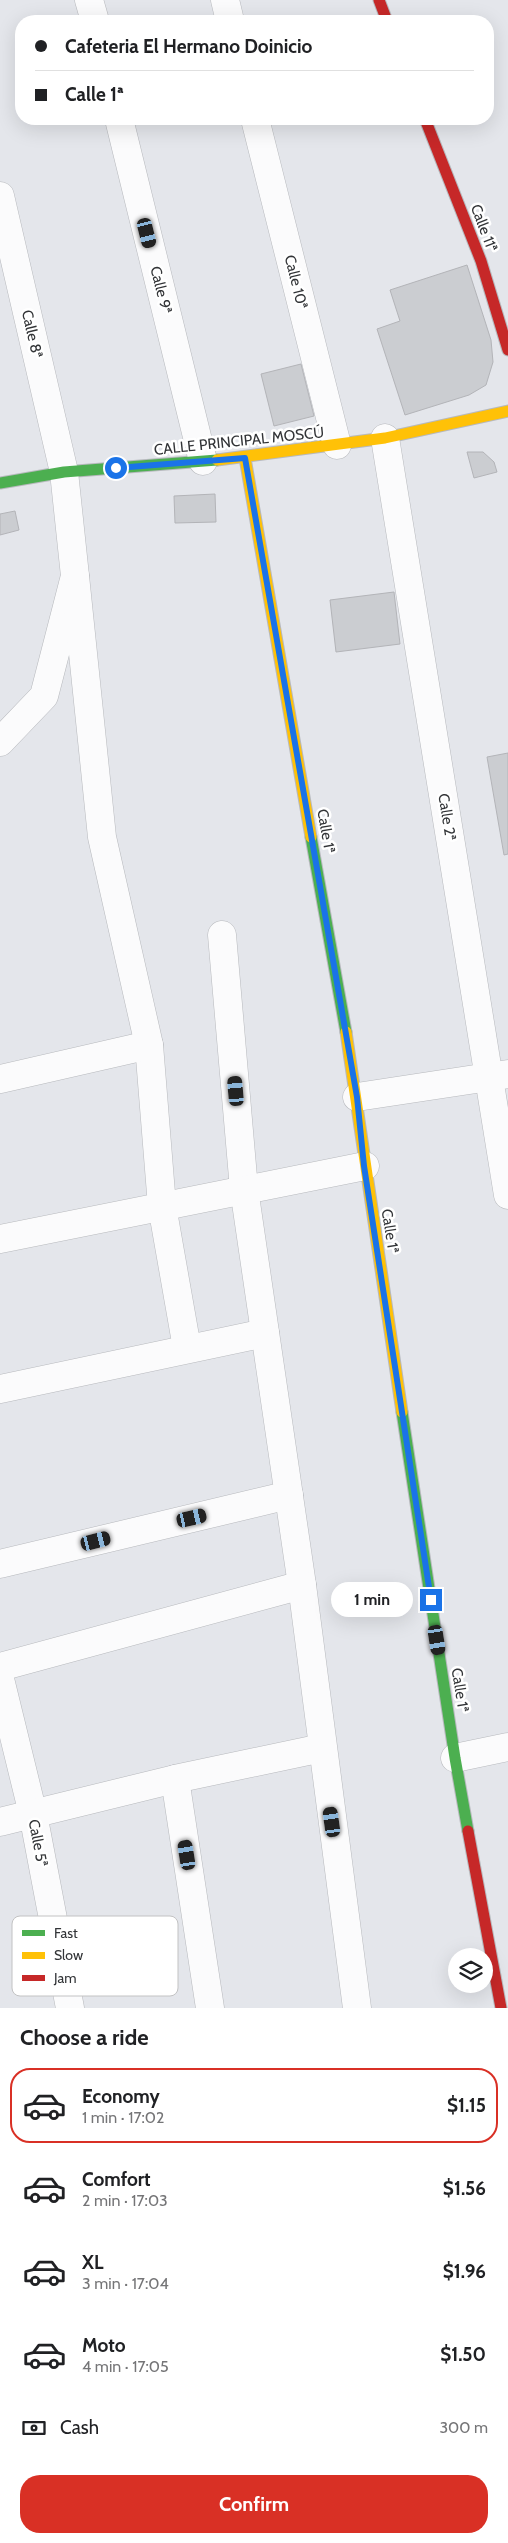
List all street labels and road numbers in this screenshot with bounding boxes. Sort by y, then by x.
street label: Calle 11ª [467,202,501,254]
street label: Calle 10ª [281,253,311,311]
street label: Calle 9ª [146,264,176,316]
street label: Calle 8ª [18,308,46,360]
street label: CALLE PRINCIPAL MOSCÚ [153,422,325,459]
street label: Calle 2ª [434,792,460,842]
street label: Calle 1ª [313,807,339,855]
street label: Calle 1ª [378,1208,402,1254]
street label: Calle 1ª [448,1667,472,1713]
street label: Calle 5ª [25,1818,51,1868]

